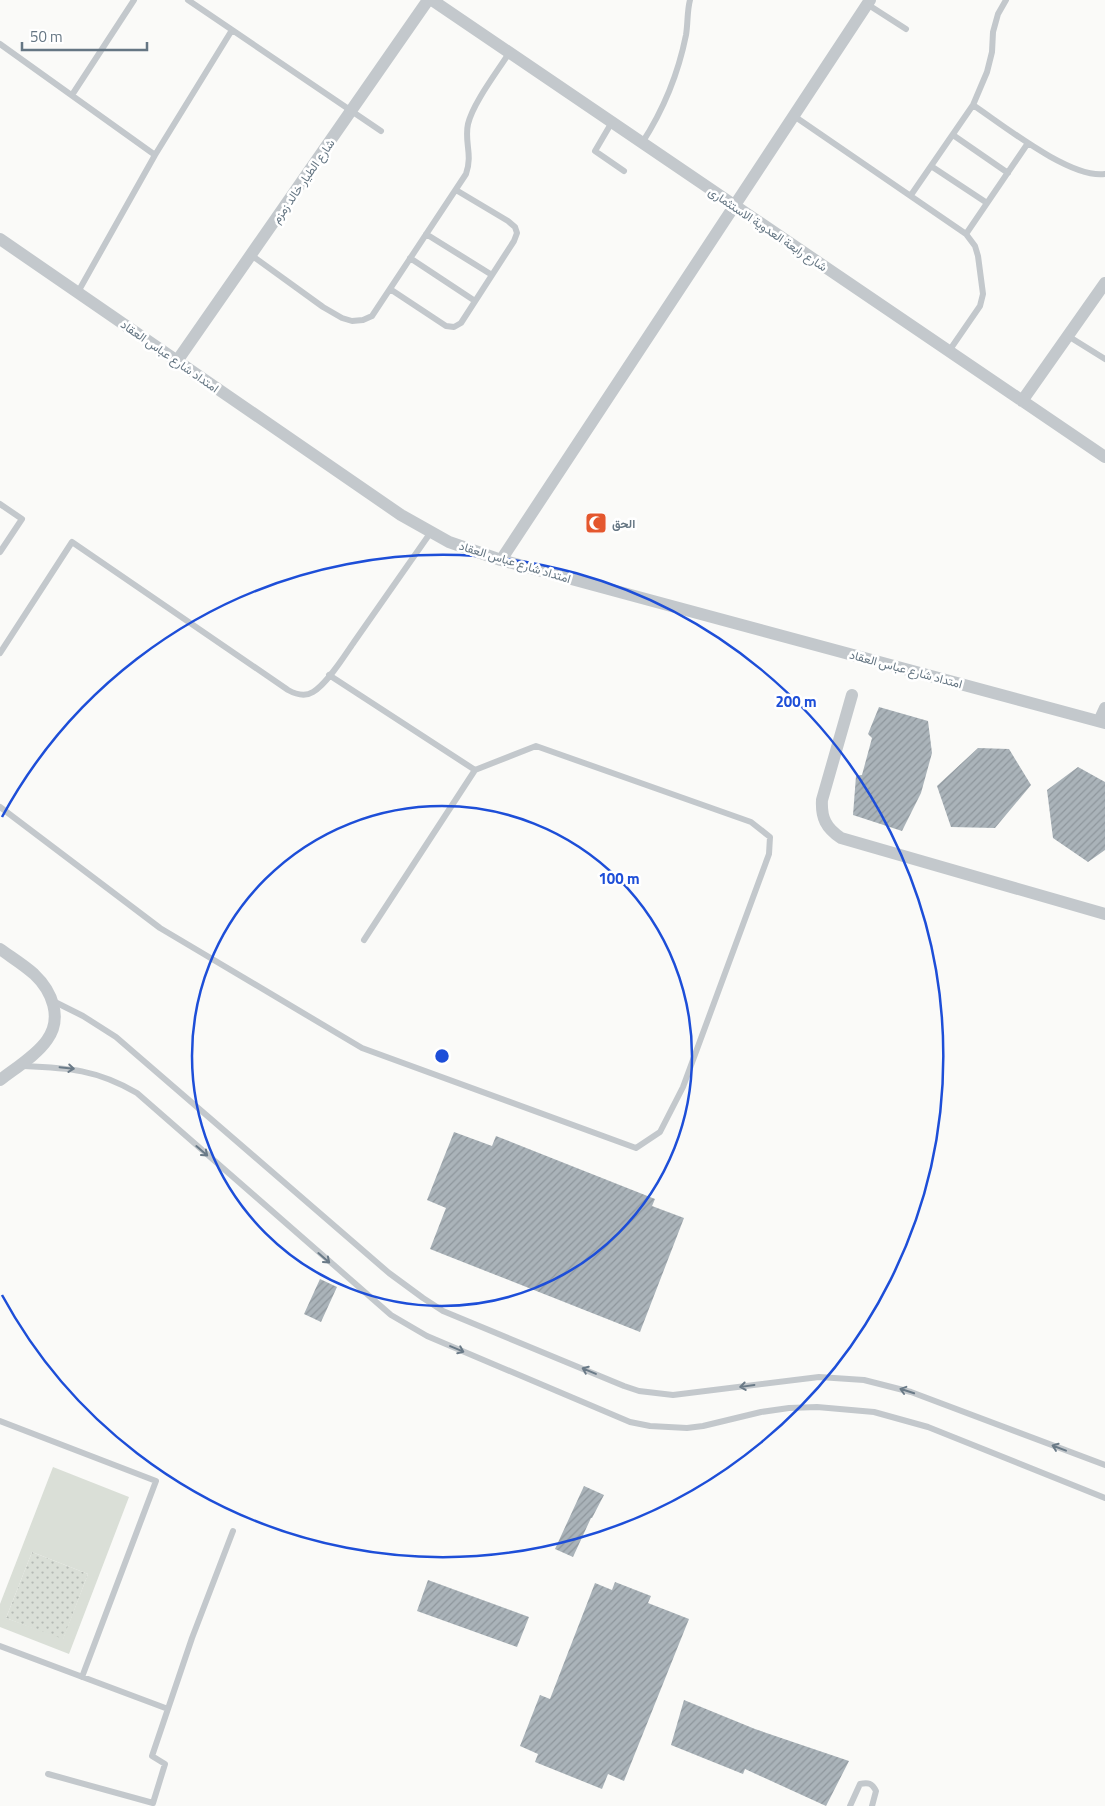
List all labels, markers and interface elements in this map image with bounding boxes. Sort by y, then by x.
scale bar [22,20,148,52]
text: 50 m [30,25,63,48]
street label: شارع الطيار خالد زمزم [267,135,339,227]
street label: شارع رابعة العدوية الاستثمارى [705,182,831,276]
street label: امتداد شارع عباس العقاد [117,315,223,397]
mosque icon: الحق [584,511,608,535]
place label: الحق [612,514,635,533]
street label: امتداد شارع عباس العقاد [457,536,573,588]
street label: امتداد شارع عباس العقاد [847,645,965,693]
text: 200 m [775,690,817,713]
text: 100 m [598,867,640,890]
centre of rings [433,1047,451,1065]
one-way arrow [58,1063,74,1073]
one-way arrow [196,1145,209,1157]
one-way arrow [318,1252,331,1264]
one-way arrow [450,1346,465,1355]
one-way arrow [582,1366,597,1376]
one-way arrow [739,1381,755,1391]
one-way arrow [900,1385,916,1395]
one-way arrow [1052,1443,1068,1452]

